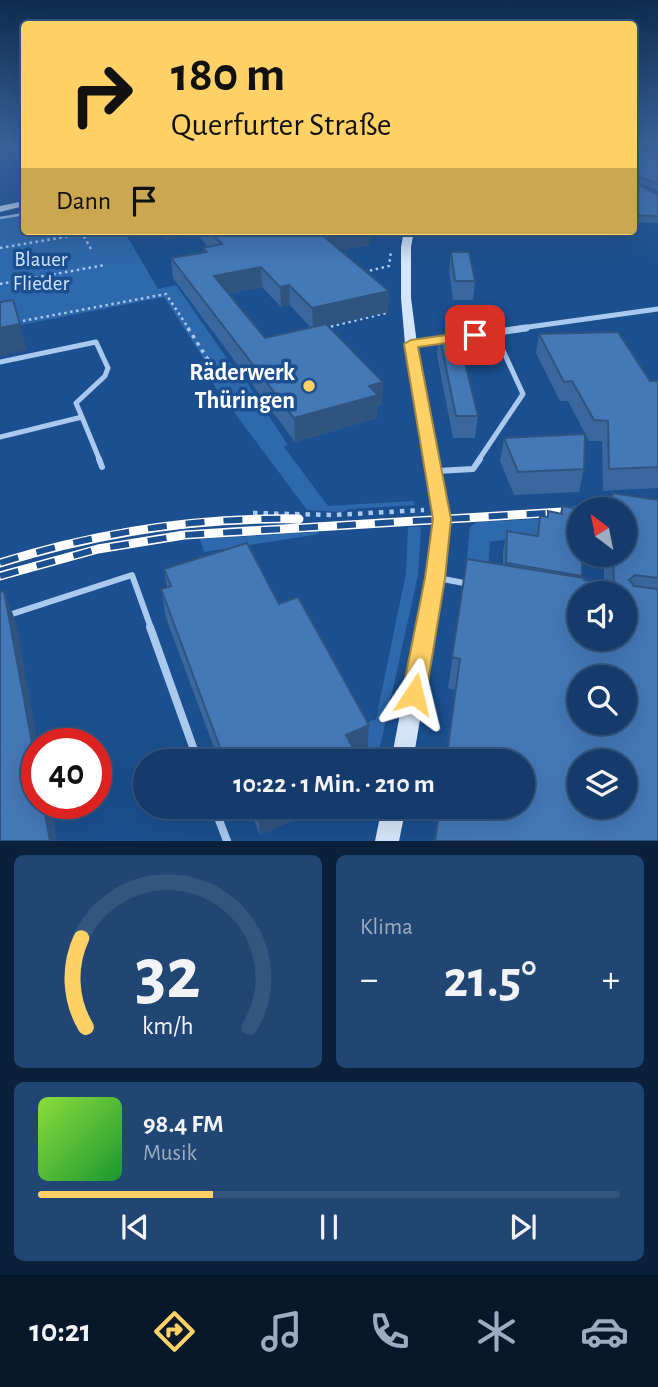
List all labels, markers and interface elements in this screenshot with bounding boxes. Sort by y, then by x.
icon: right [56,49,147,140]
text: 180 m [171,51,285,100]
text: Querfurter Straße [171,109,392,141]
icon: arrive [125,182,163,220]
text: Dann [56,188,111,214]
park label: Blauer Flieder [13,249,69,294]
pin [445,305,505,365]
icon: arrive [456,316,494,354]
place label: Räderwerk Thüringen [189,361,295,413]
marker: Räderwerk Thüringen [301,378,317,394]
north arrow [567,497,637,567]
map controls [567,497,637,819]
button: sound [567,581,637,651]
position arrow [377,657,451,731]
button: search [567,665,637,735]
speed limit sign: 40 [21,728,112,819]
button: layers [567,749,637,819]
text: 10:22 · 1 Min. · 210 m [233,771,435,797]
text: Klima [360,916,413,939]
text: 32 [135,940,201,1013]
text: 21.5° [444,954,536,1006]
text: − [360,961,378,999]
text: + [602,961,620,999]
text: km/h [142,1014,194,1039]
text: 98.4 FM [143,1111,224,1137]
text: Musik [143,1142,197,1165]
icon: previous [116,1208,154,1246]
icon: pause [310,1208,348,1246]
icon: next [504,1208,542,1246]
icon: directions [150,1307,199,1356]
icon: music [257,1307,306,1356]
icon: phone [365,1307,414,1356]
icon: climate [472,1307,521,1356]
icon: car [580,1307,629,1356]
text: 10:21 [29,1315,91,1347]

